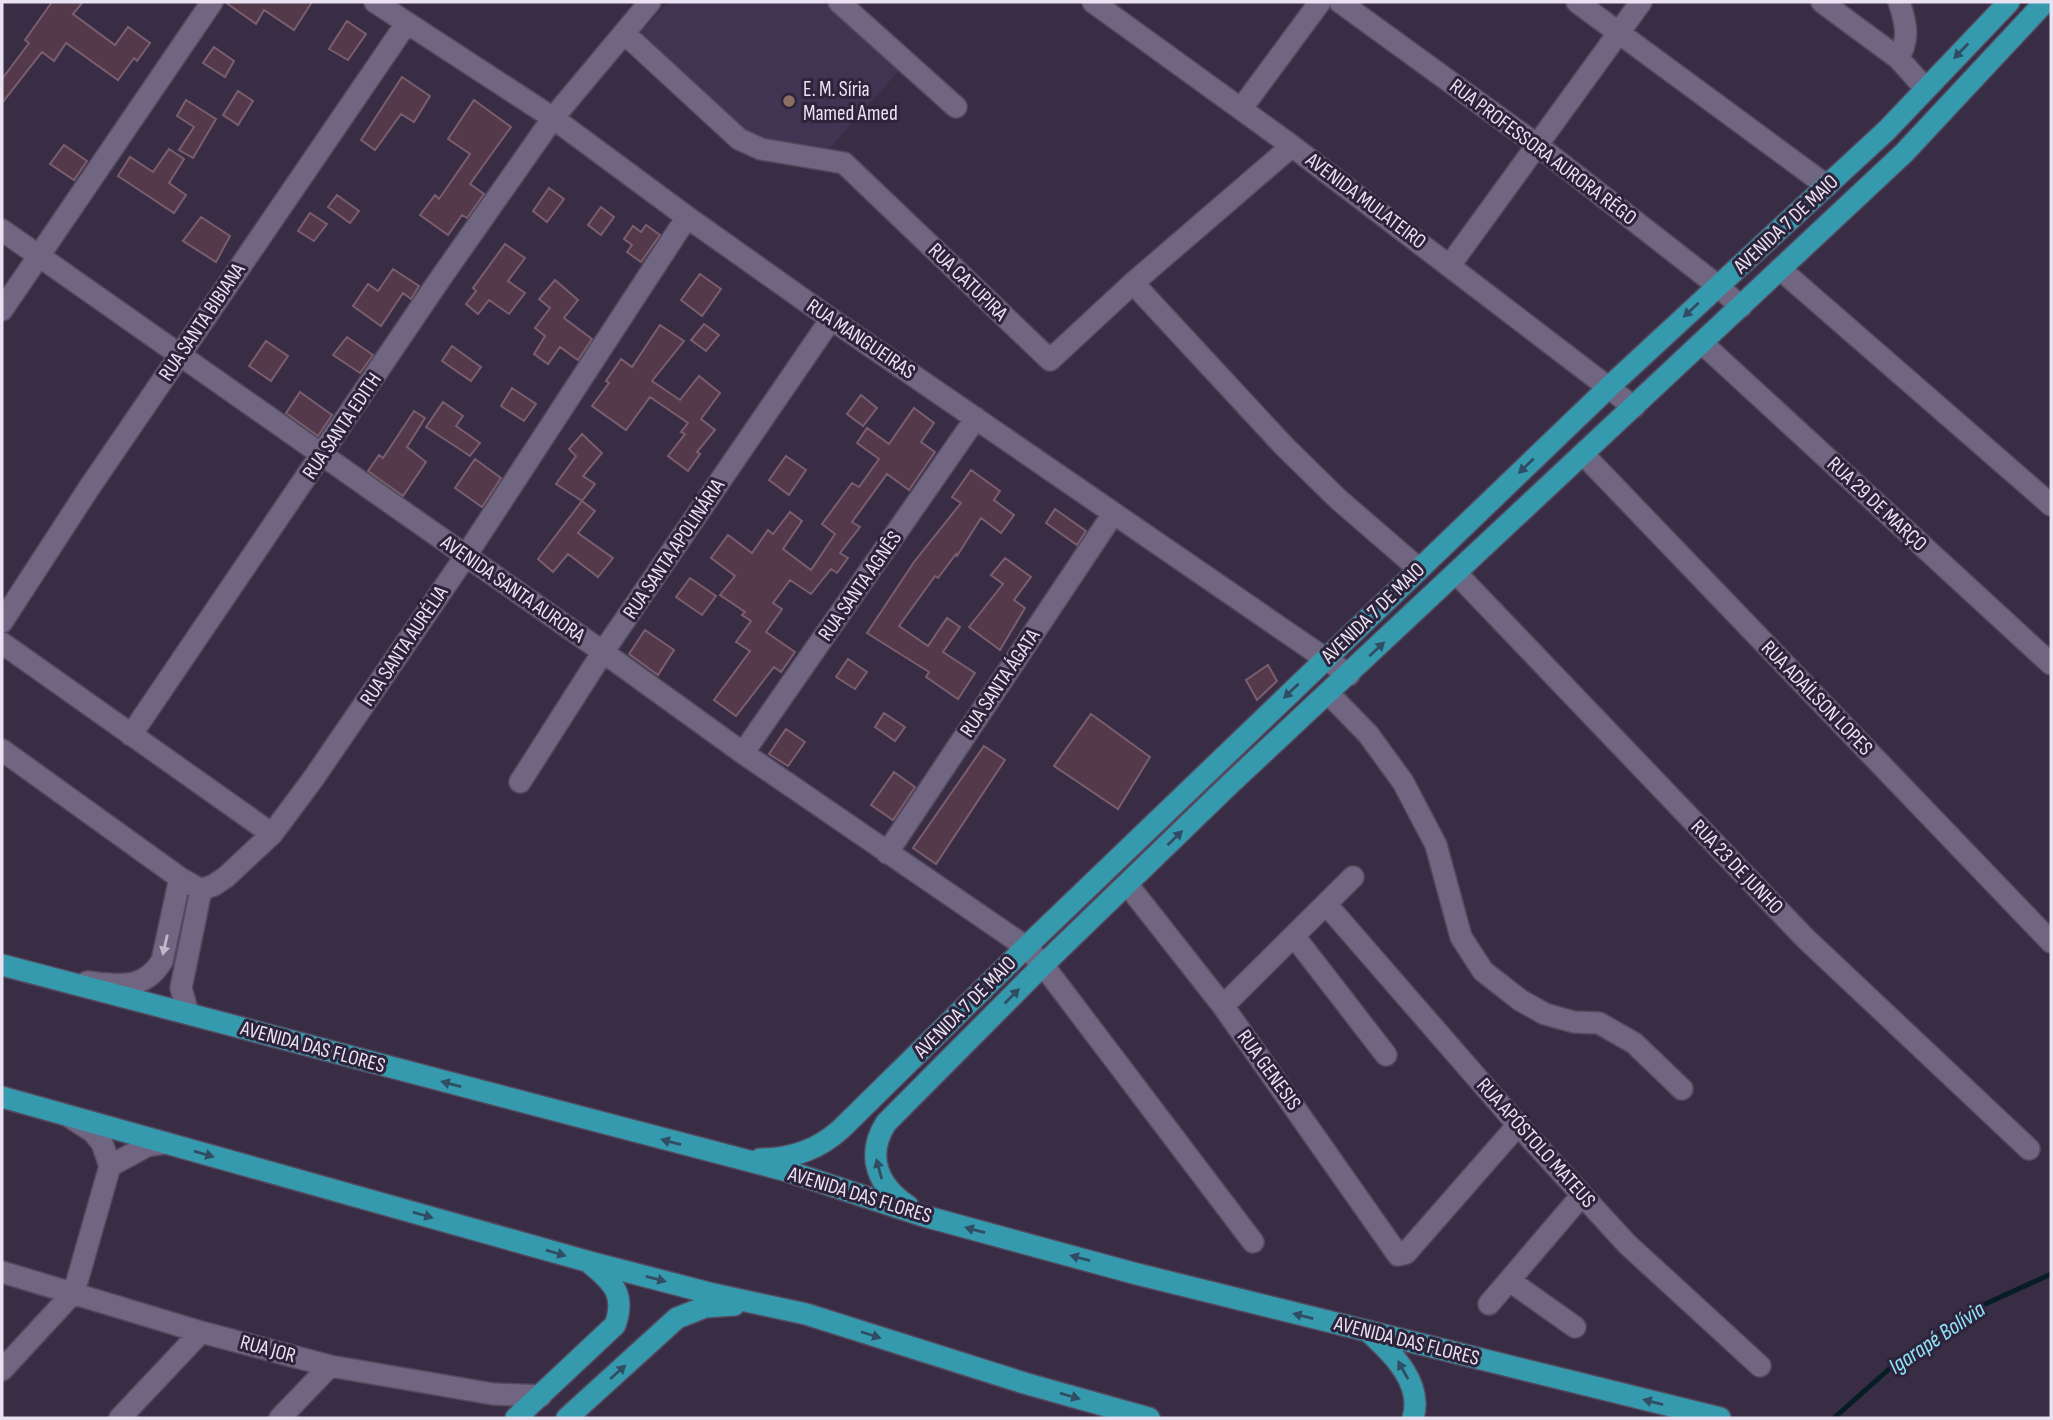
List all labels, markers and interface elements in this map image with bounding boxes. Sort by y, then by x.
one-way arrow [1954,42,1970,59]
street label: RUA PROFESSORA AURORA RÊGO [1445,74,1641,230]
place label: E. M. Síria Mamed Amed [803,77,898,126]
marker: E. M. Síria Mamed Amed [781,93,797,109]
street label: AVENIDA MULATEIRO [1300,147,1431,254]
street label: AVENIDA 7 DE MAIO [1728,169,1844,279]
street label: RUA CATUPIRA [923,238,1014,327]
street label: RUA SANTA BIBIANA [153,258,251,386]
street label: RUA MANGUEIRAS [802,294,920,384]
one-way arrow [1683,302,1700,318]
street label: RUA SANTA EDITH [297,368,387,484]
street label: RUA 29 DE MARÇO [1822,451,1932,557]
one-way arrow [1518,458,1535,474]
street label: RUA SANTA APOLINÁRIA [618,473,731,624]
street label: RUA SANTA AGNÊS [813,526,907,646]
street label: AVENIDA SANTA AURORA [435,529,591,649]
street label: AVENIDA 7 DE MAIO [1315,557,1430,669]
street label: RUA SANTA AURÉLIA [355,580,454,711]
street label: RUA SANTA ÁGATA [955,623,1046,742]
street label: RUA ADAÍLSON LOPES [1756,635,1878,761]
one-way arrow [1368,641,1385,657]
one-way arrow [1283,683,1300,699]
street label: RUA 23 DE JUNHO [1686,815,1788,919]
one-way arrow [1166,830,1183,846]
one-way arrow [160,934,171,956]
street label: AVENIDA 7 DE MAIO [908,951,1021,1064]
one-way arrow [1003,988,1020,1005]
street label: AVENIDA DAS FLORES [237,1015,388,1078]
street label: RUA GENESIS [1232,1025,1306,1115]
street label: RUA APÓSTOLO MATEUS [1471,1073,1601,1213]
one-way arrow [440,1078,461,1088]
one-way arrow [660,1137,681,1147]
one-way arrow [194,1149,215,1159]
one-way arrow [873,1158,884,1180]
street label: AVENIDA DAS FLORES [784,1161,935,1229]
one-way arrow [413,1211,434,1221]
one-way arrow [964,1224,985,1234]
one-way arrow [546,1248,567,1258]
one-way arrow [1069,1252,1091,1263]
one-way arrow [645,1274,667,1285]
water label: Igarapé Bolívia [1883,1295,1991,1381]
one-way arrow [1292,1310,1314,1321]
street label: AVENIDA DAS FLORES [1331,1311,1482,1371]
street label: RUA JOR [237,1330,299,1368]
one-way arrow [861,1330,882,1341]
one-way arrow [1397,1361,1409,1380]
one-way arrow [609,1365,626,1381]
one-way arrow [1059,1392,1080,1402]
one-way arrow [1642,1396,1664,1407]

